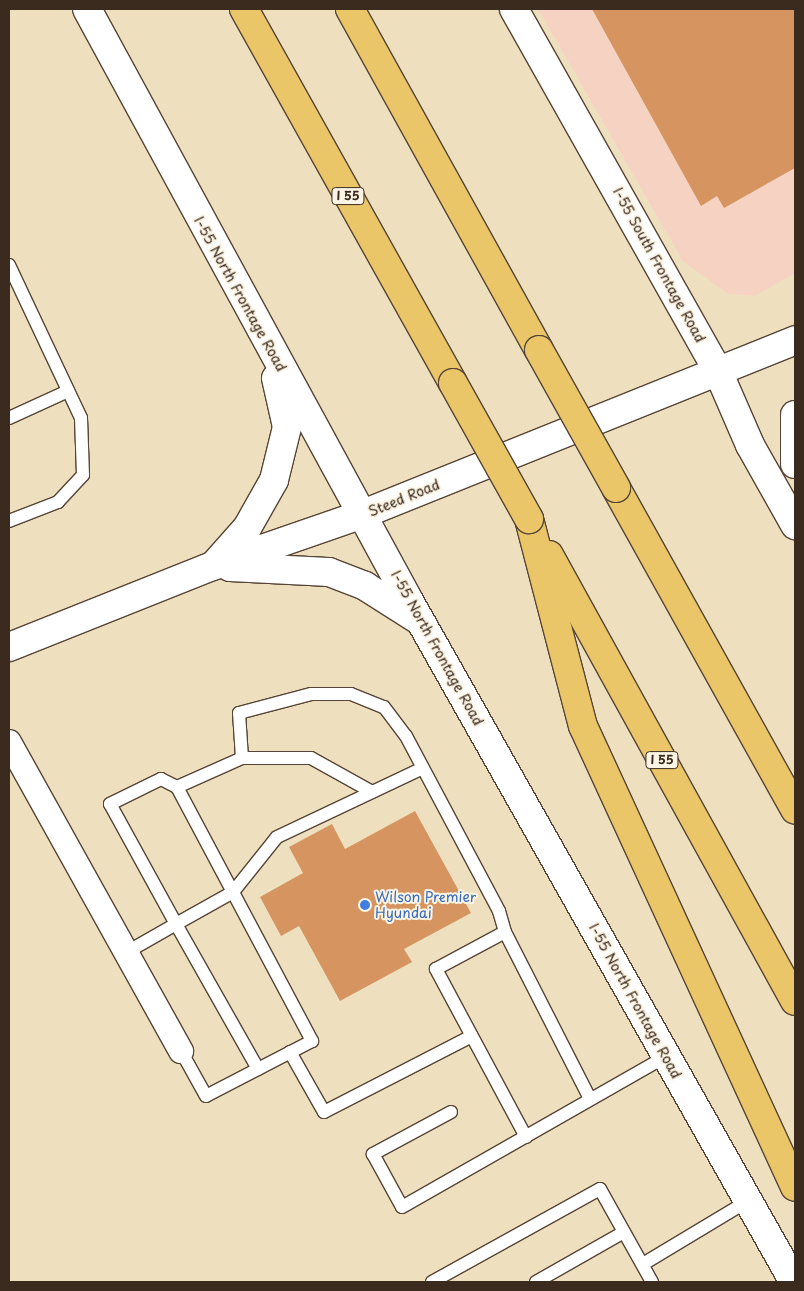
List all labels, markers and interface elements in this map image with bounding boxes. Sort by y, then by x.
street label: I-55 South Frontage Road [609,184,709,346]
road number: I 55 [330,187,366,206]
street label: I-55 North Frontage Road [190,213,290,375]
street label: Steed Road [365,476,443,520]
street label: I-55 North Frontage Road [387,567,487,729]
road number: I 55 [644,750,680,770]
place label: Wilson Premier Hyundai [375,889,476,922]
marker: Wilson Premier Hyundai [359,899,371,911]
street label: I-55 North Frontage Road [585,920,685,1082]

